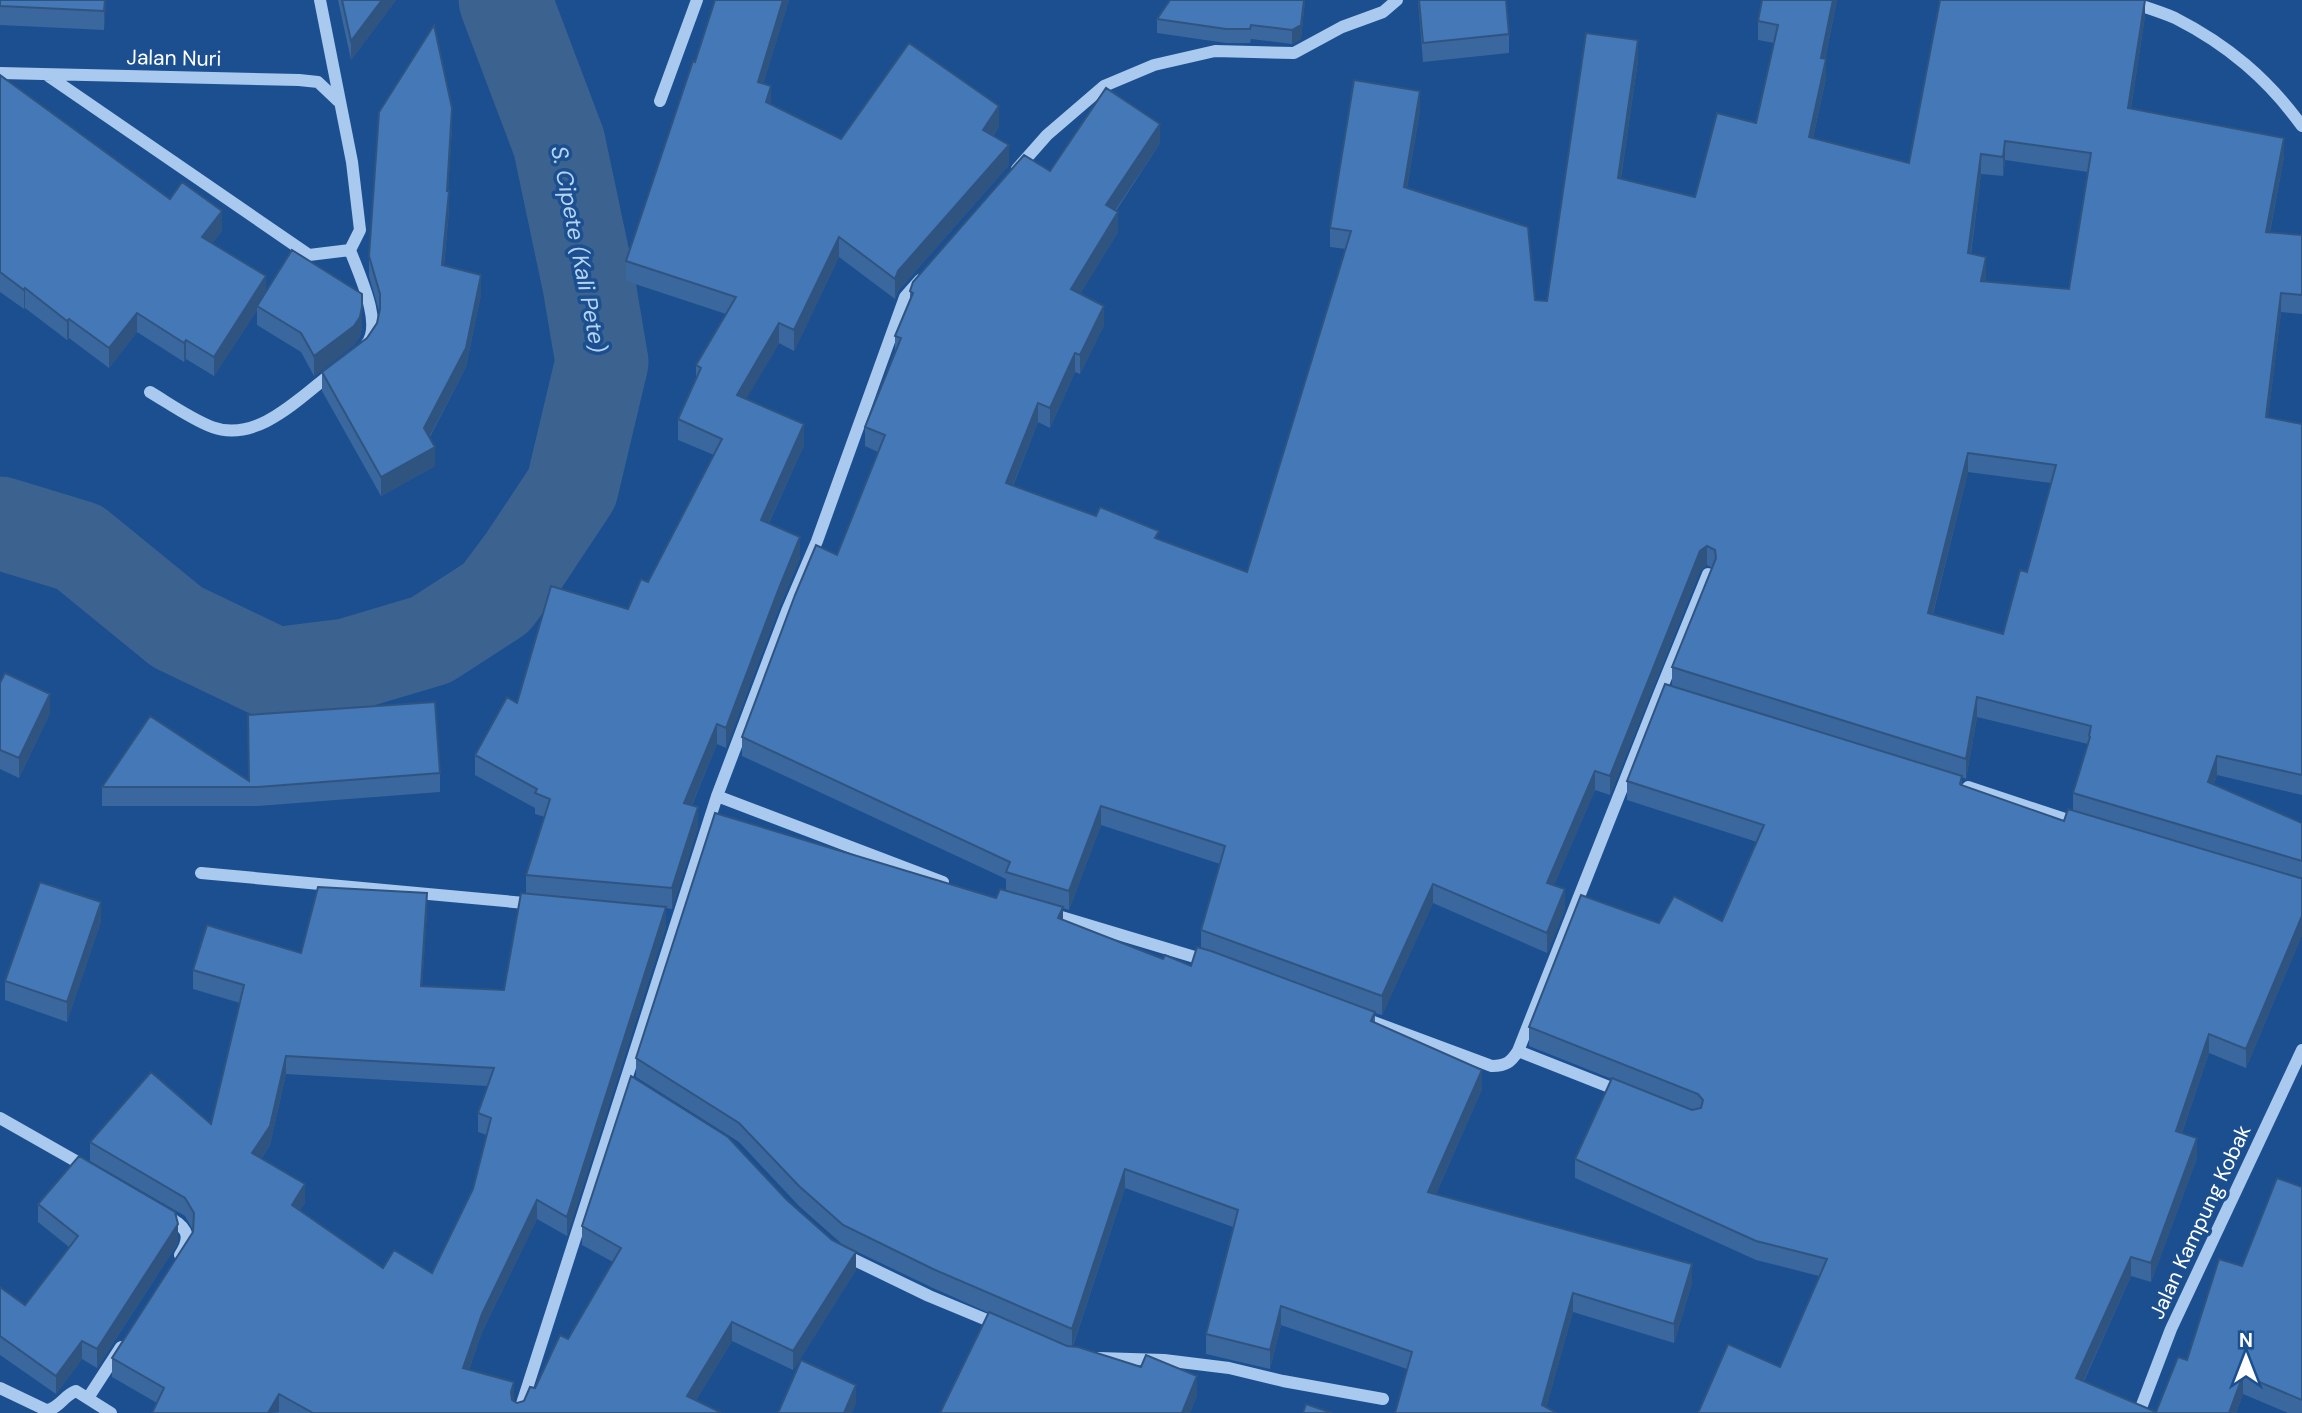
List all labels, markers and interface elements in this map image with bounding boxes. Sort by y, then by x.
street label: Jalan Nuri [126,43,222,73]
water label: S. Cipete (Kali Pete) [544,143,614,355]
street label: Jalan Kampung Kobak [2143,1120,2258,1324]
north arrow [2211,1322,2281,1392]
text: N [2239,1328,2253,1353]

